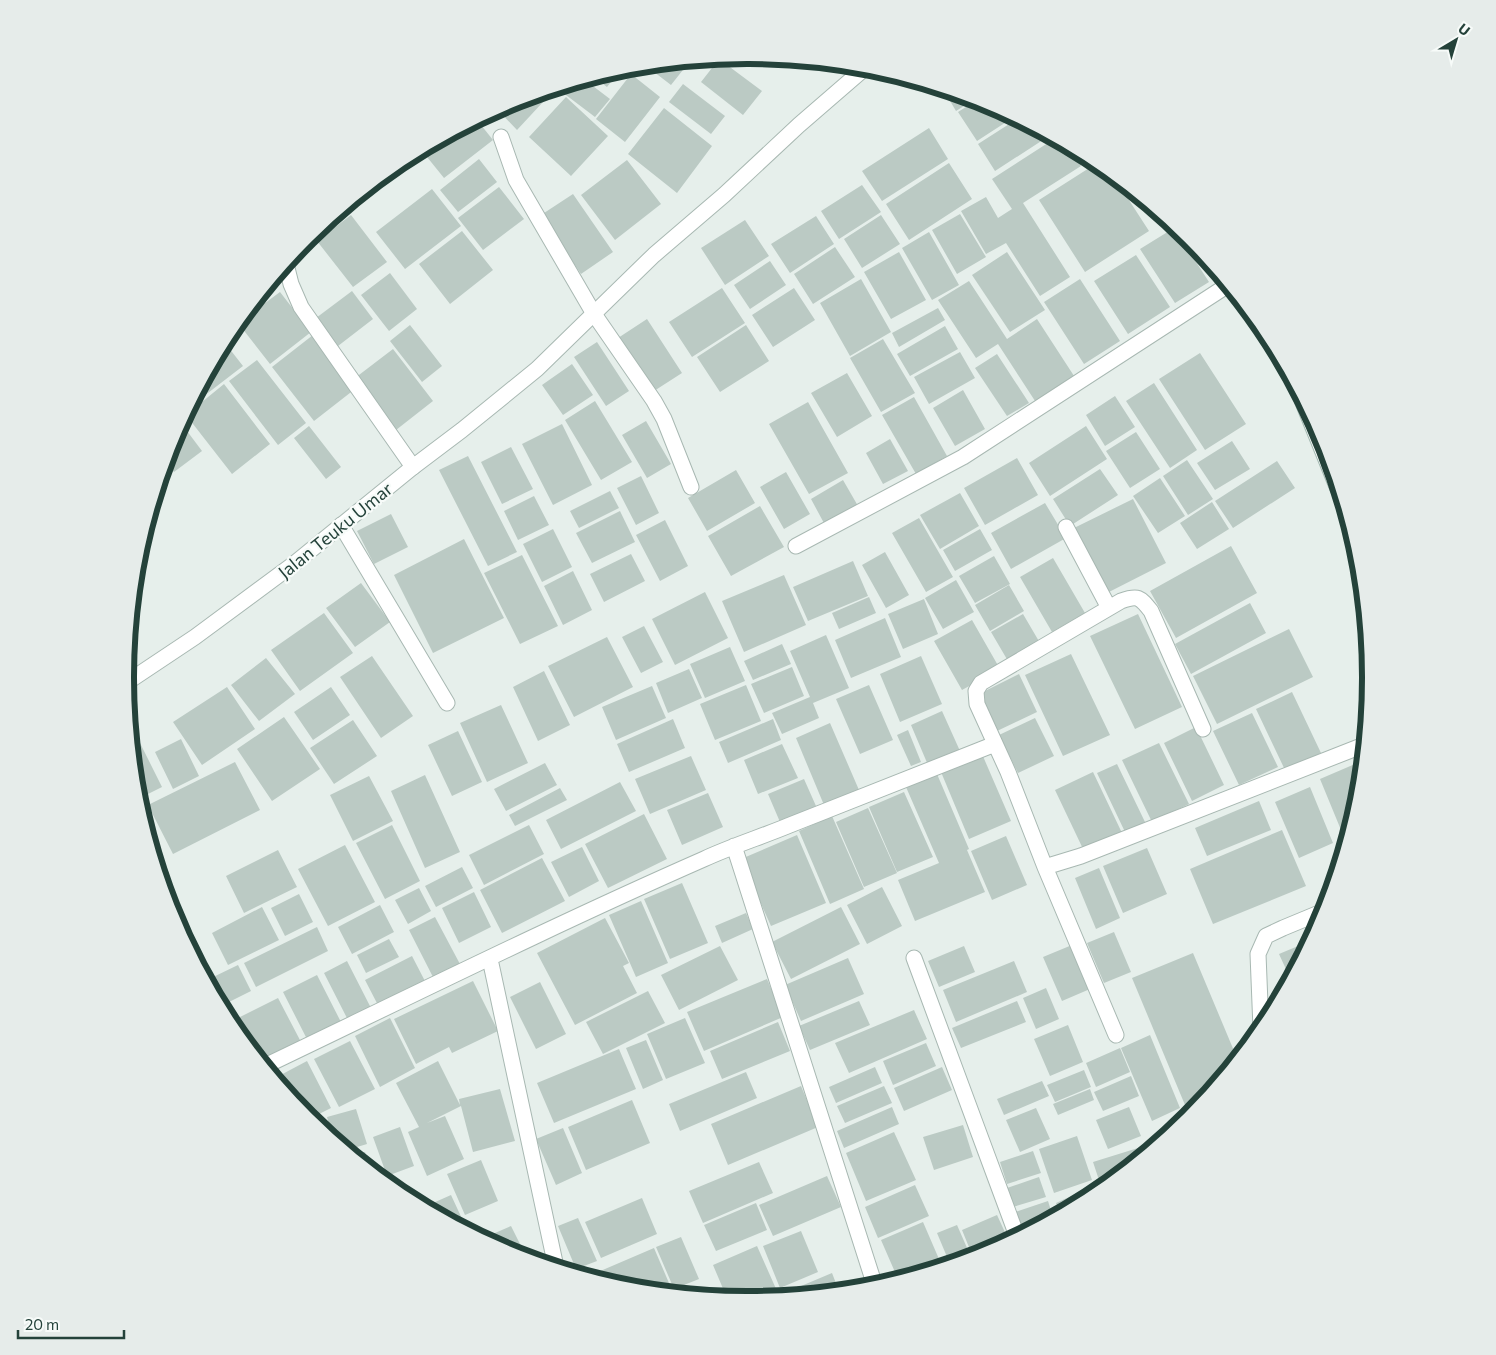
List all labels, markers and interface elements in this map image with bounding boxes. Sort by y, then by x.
north arrow [1431,15,1481,65]
text: U [1455,20,1474,39]
street label: Jalan Teuku Umar [273,477,397,583]
scale bar [18,1308,124,1340]
text: 20 m [25,1315,59,1333]

